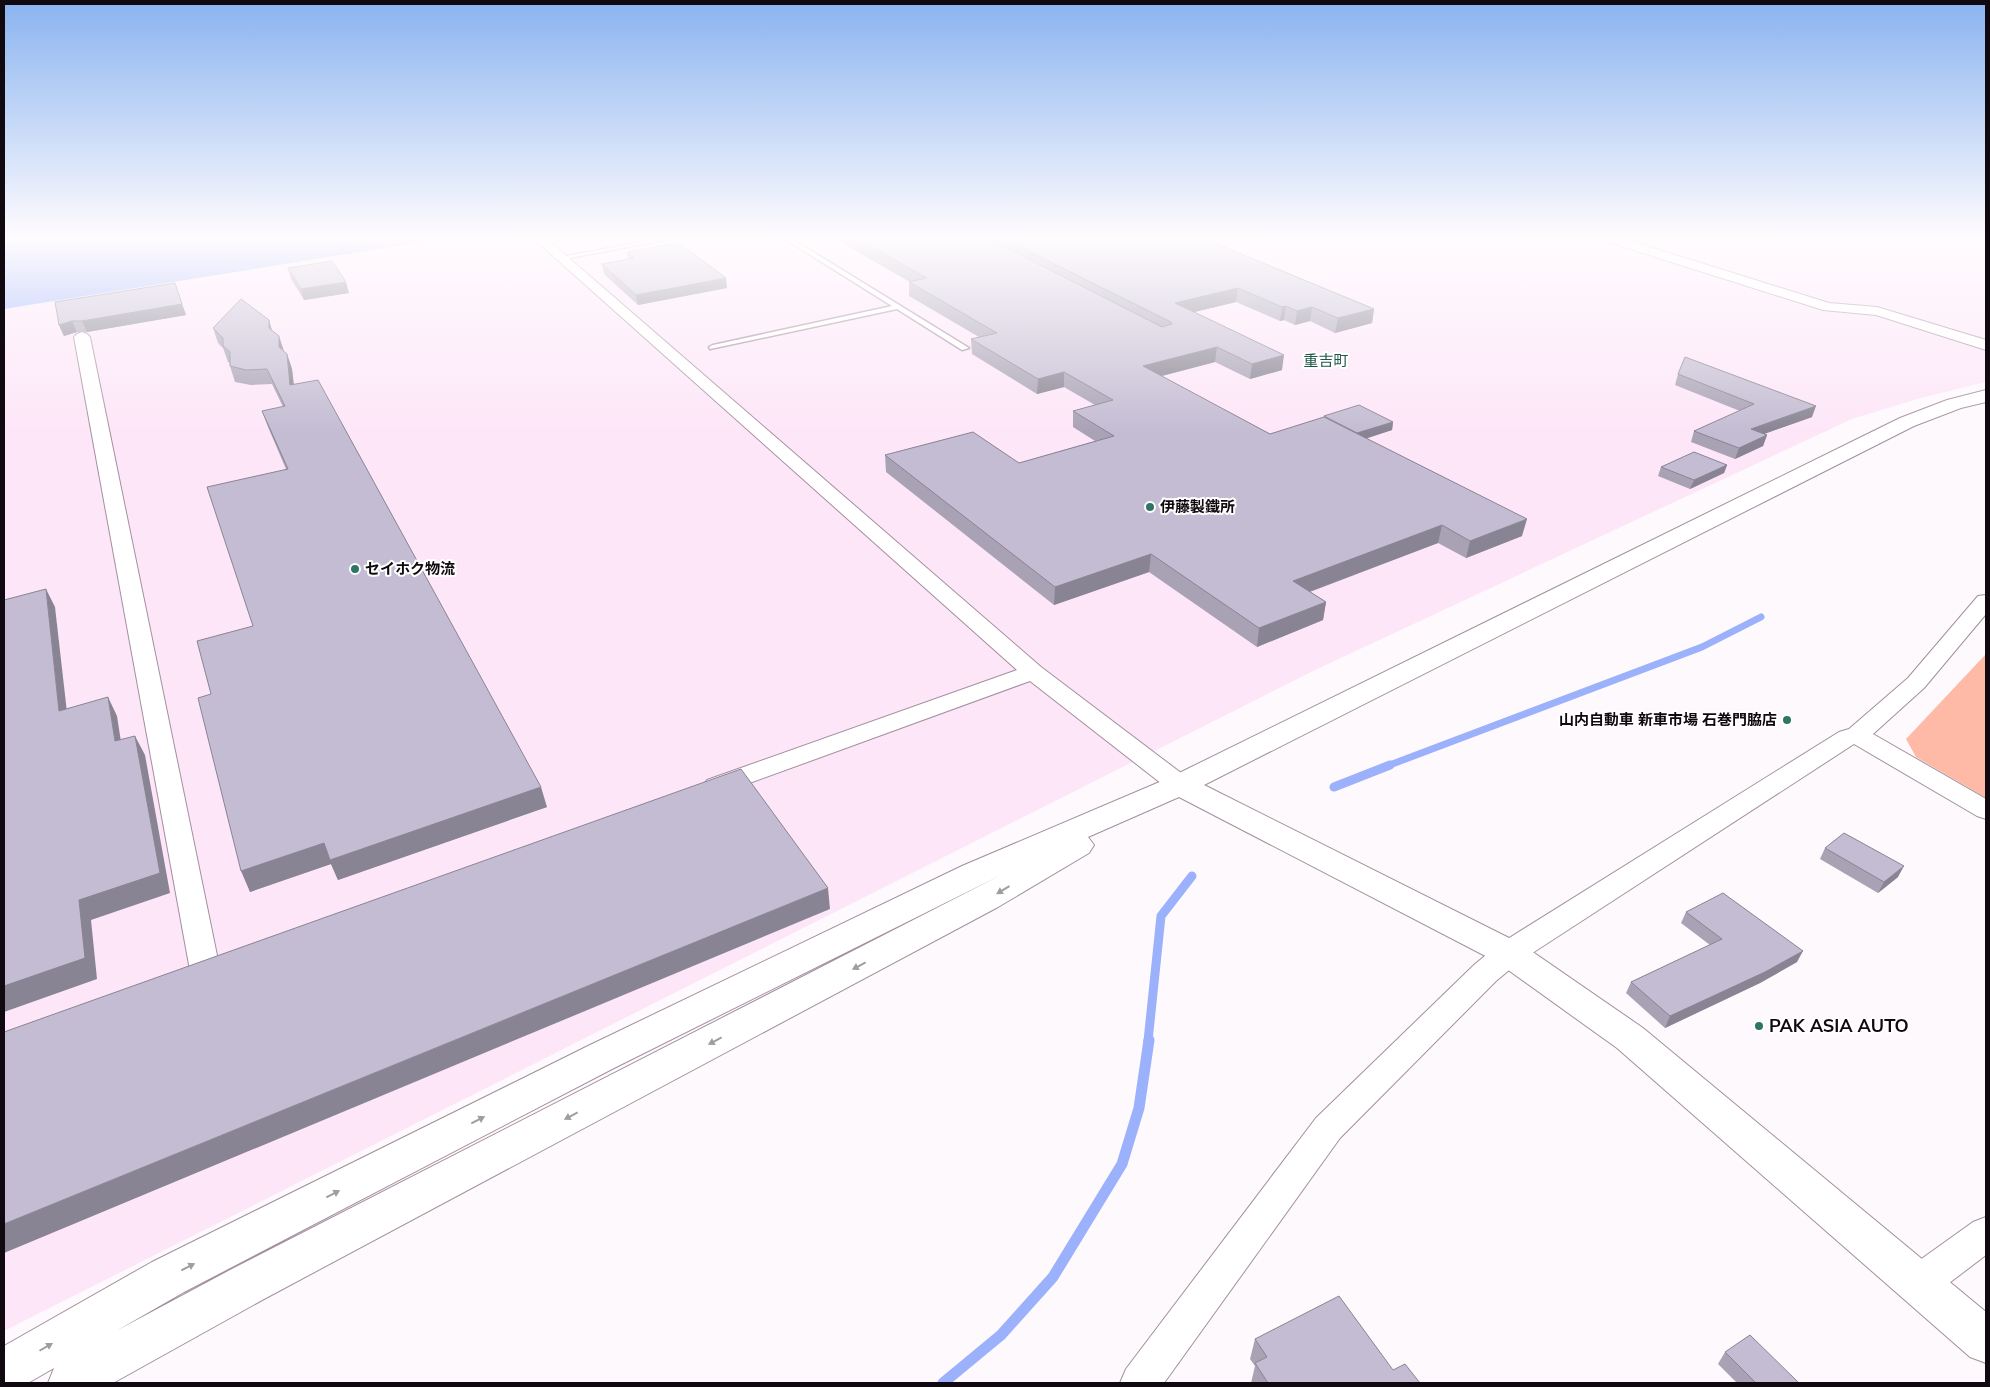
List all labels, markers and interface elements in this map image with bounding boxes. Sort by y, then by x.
district label: 重吉町 [1303,351,1349,371]
place label: 伊藤製鐵所 [1160,497,1235,517]
marker: 伊藤製鐵所 [1144,501,1156,513]
place label: セイホク物流 [365,559,455,579]
marker: セイホク物流 [349,563,361,575]
place label: 山内自動車 新車市場 石巻門脇店 [1559,710,1777,730]
marker: 山内自動車 新車市場 石巻門脇店 [1781,714,1793,726]
one-way arrow [996,885,1009,894]
one-way arrow [852,962,866,970]
place label: PAK ASIA AUTO [1769,1014,1909,1038]
marker: PAK ASIA AUTO [1753,1020,1765,1032]
one-way arrow [708,1037,722,1045]
one-way arrow [563,1112,578,1120]
one-way arrow [470,1116,485,1124]
one-way arrow [326,1190,340,1198]
one-way arrow [181,1263,195,1271]
one-way arrow [40,1342,53,1351]

